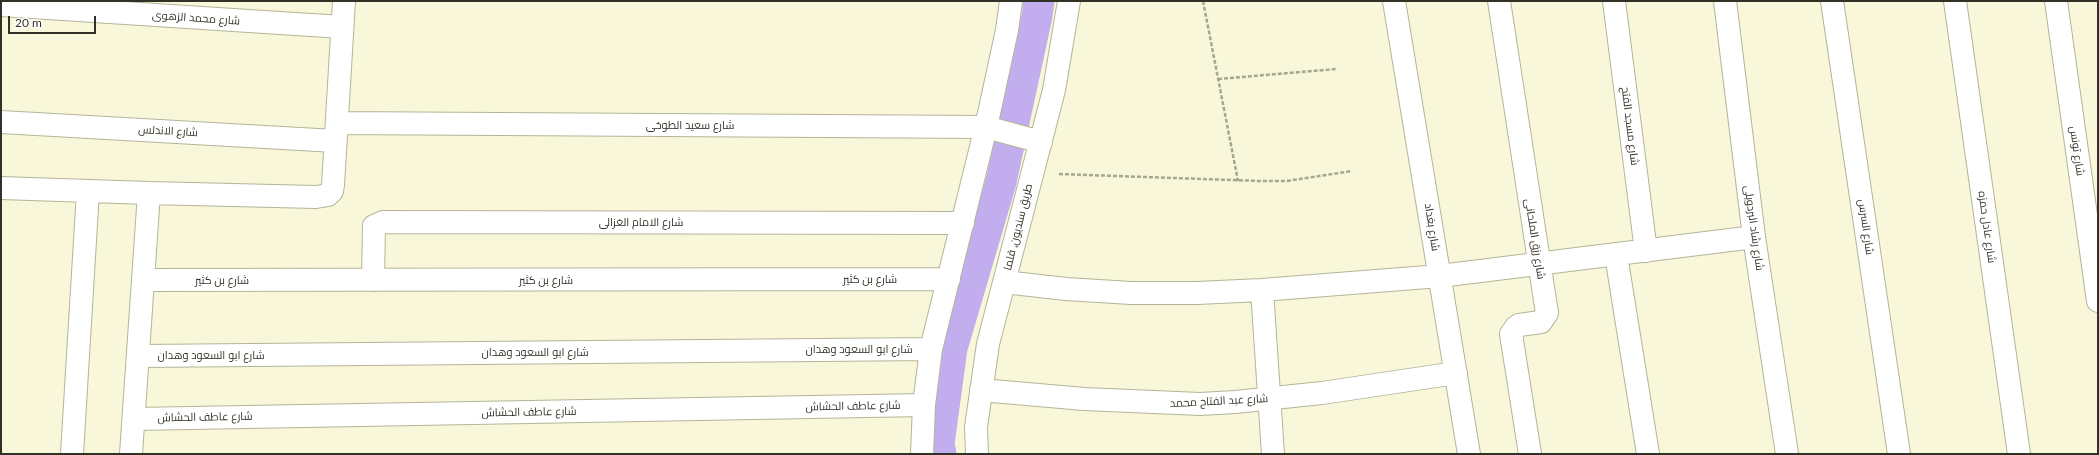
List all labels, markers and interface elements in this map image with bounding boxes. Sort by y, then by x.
scale bar [10,8,98,34]
street label: شارع محمد الزهوى [152,8,240,28]
text: 20 m [15,15,42,30]
street label: شارع مسجد الفتح [1619,86,1641,166]
street label: شارع سعيد الطوخى [646,118,734,132]
street label: شارع الاندلس [138,123,198,139]
street label: شارع تونس [2067,125,2087,177]
street label: طريق سنديون, قلما [1001,182,1035,272]
street label: شارع رشاد البردويلى [1741,185,1767,271]
street label: شارع عادل حمزه [1975,190,1999,264]
street label: شارع رزق الملحانى [1522,198,1548,280]
street label: شارع السرس [1856,198,1876,256]
street label: شارع بغداد [1422,202,1442,252]
street label: شارع الامام الغزالى [599,215,683,229]
street label: شارع بن كثير [843,272,897,286]
street label: شارع بن كثير [195,273,249,287]
street label: شارع بن كثير [519,273,573,287]
street label: شارع ابو السعود وهدان [805,342,913,356]
street label: شارع ابو السعود وهدان [481,345,589,359]
street label: شارع ابو السعود وهدان [157,348,265,362]
street label: شارع عبد الفتاح محمد [1170,392,1268,410]
street label: شارع عاطف الحشاش [805,399,901,413]
street label: شارع عاطف الحشاش [481,405,577,419]
street label: شارع عاطف الحشاش [157,410,253,424]

